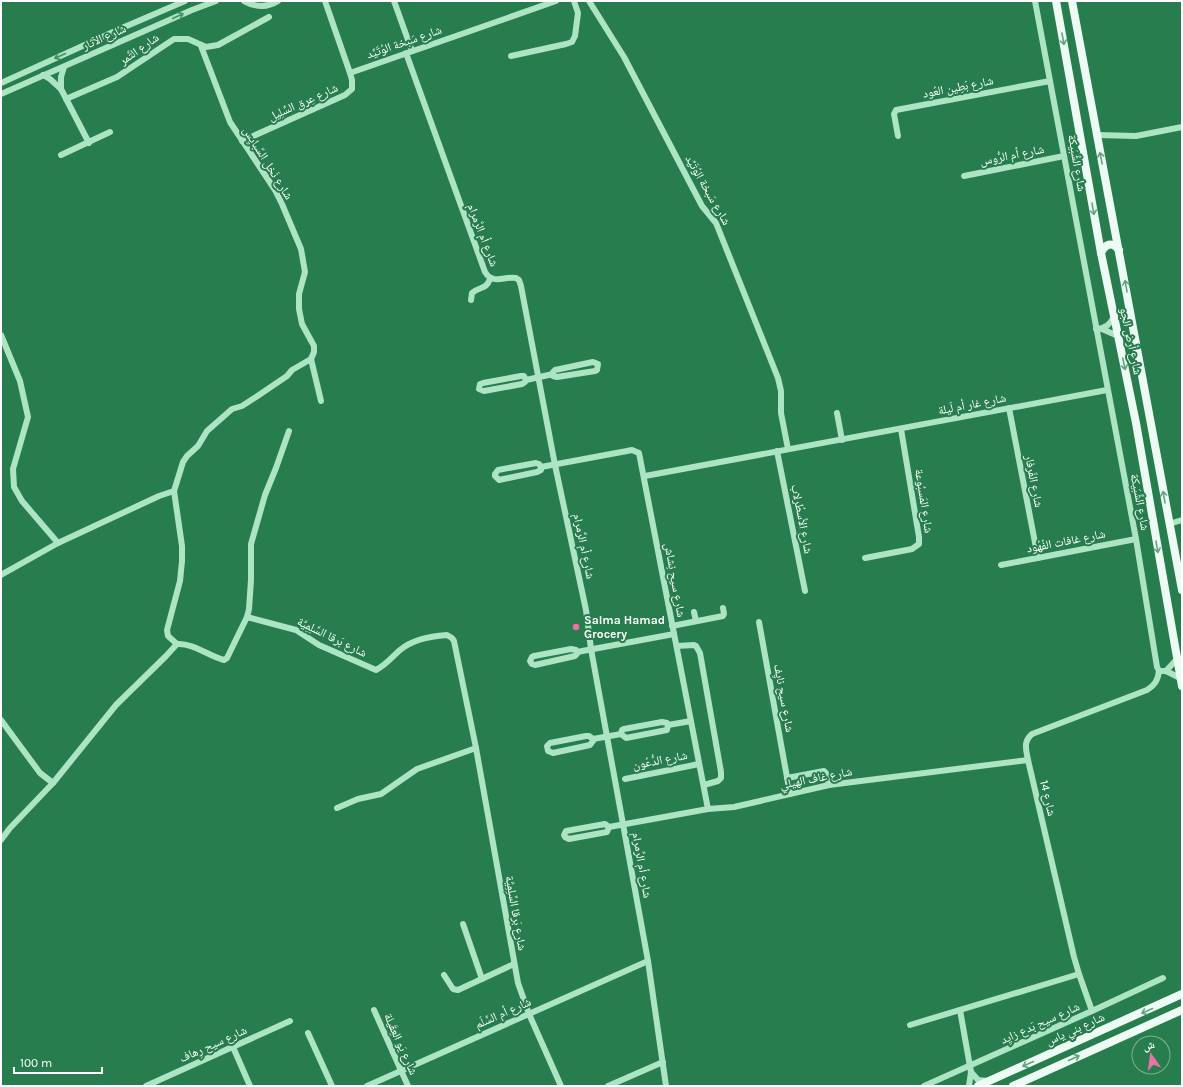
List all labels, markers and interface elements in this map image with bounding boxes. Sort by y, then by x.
one-way arrow [171,12,183,20]
street label: شارع الآثار [79,21,129,54]
street label: شارع سَبخة الوُتَيِّد [365,23,444,62]
street label: شارع التَّمر [116,30,162,69]
one-way arrow [1059,33,1067,46]
one-way arrow [54,53,66,60]
street label: شارع بَطِين العُود [921,73,995,102]
street label: شارع عِرق السِّلِيل [266,80,341,125]
street label: شارع نَخل السِّبايِس [239,124,296,203]
street label: شارع الشِّبَيكة [1064,133,1089,193]
street label: شارع أم الرُّوس [979,142,1046,169]
one-way arrow [1097,152,1105,165]
street label: شارع سَبخة الوُتَيِّد [681,153,734,228]
street label: شارع أم الرَّمرام [464,201,501,269]
one-way arrow [1089,202,1097,215]
one-way arrow [1122,280,1130,293]
street label: شارع أرض الجو [1116,306,1145,376]
one-way arrow [1120,357,1128,370]
street label: شارع غار أم لَيلة [937,391,1008,418]
street label: شارع الفَرفار [1021,453,1046,509]
street label: شارع المَسبُوعة [911,468,936,534]
street label: شارع الشِّبَيكة [1127,472,1152,532]
street label: شارع الأسطُرلاب [787,483,816,555]
one-way arrow [1160,490,1168,503]
street label: شارع أم الرَّمرام [569,512,598,580]
street label: شارع غافات الفُهُود [1025,526,1107,557]
one-way arrow [1154,540,1162,553]
street label: شارع سيح نِشاش [661,542,688,619]
place label: Salma Hamad Grocery [584,613,665,641]
street label: شارع بَرقا السِّلِمِيَّة [294,614,369,661]
marker: Salma Hamad Grocery [571,622,581,632]
street label: شارع سيح نايِف [770,663,797,734]
street label: شارع الدُّعُون [631,748,689,773]
street label: شارع غاف الهيلي [779,764,854,795]
street label: شارع 14 [1036,779,1059,818]
street label: شارع أم الرَّمرام [628,831,655,899]
street label: شارع بَرقا السِّلِمِيَّة [502,874,529,952]
street label: شارع أم السَّلَم [473,994,534,1032]
street label: شارع سيح بَدع زايِد [998,999,1082,1048]
one-way arrow [1141,1007,1153,1015]
street label: شارع بني ياس [1043,1010,1108,1051]
street label: شارع يَو العِقَيلة [380,1011,421,1077]
street label: شارع سيح رِهاف [177,1023,250,1067]
north arrow [1131,1035,1171,1075]
text: ش [1141,1038,1156,1054]
scale bar [14,1049,102,1075]
one-way arrow [1067,1054,1079,1061]
text: 100 m [20,1056,52,1070]
one-way arrow [1022,1061,1034,1068]

